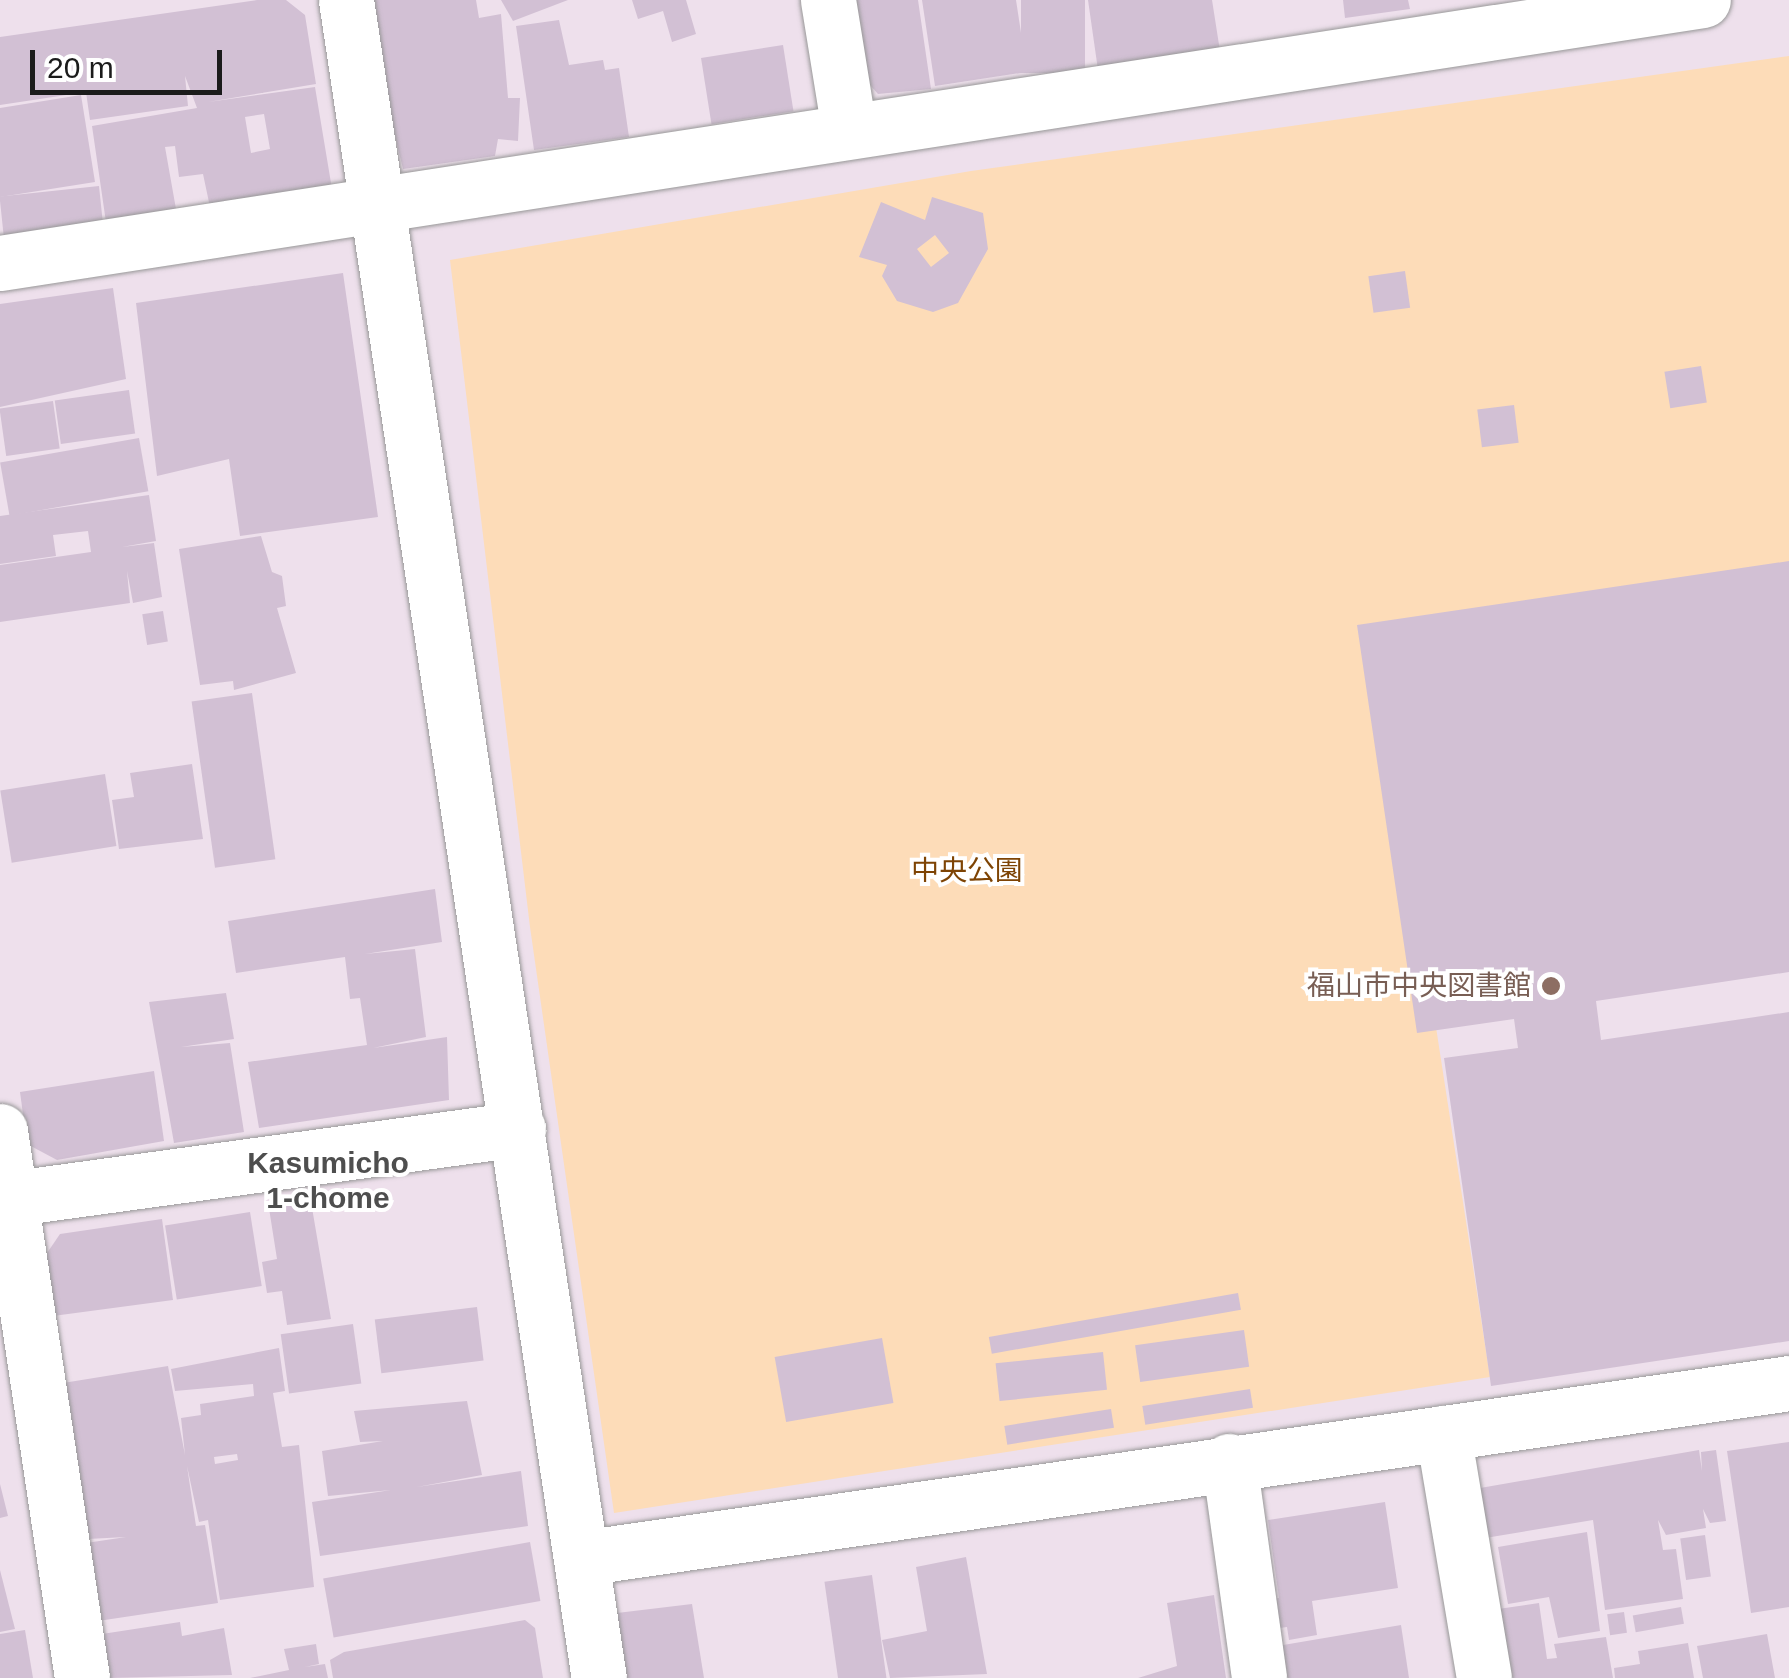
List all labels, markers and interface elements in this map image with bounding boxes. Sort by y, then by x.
scale bar [35,30,228,92]
text: 20 m [47,51,114,84]
park label: 中央公園 [911,854,1023,888]
place label: 福山市中央図書館 [1307,969,1531,1003]
marker: 福山市中央図書館 [1540,975,1562,997]
district label: Kasumicho 1-chome [247,1145,409,1216]

